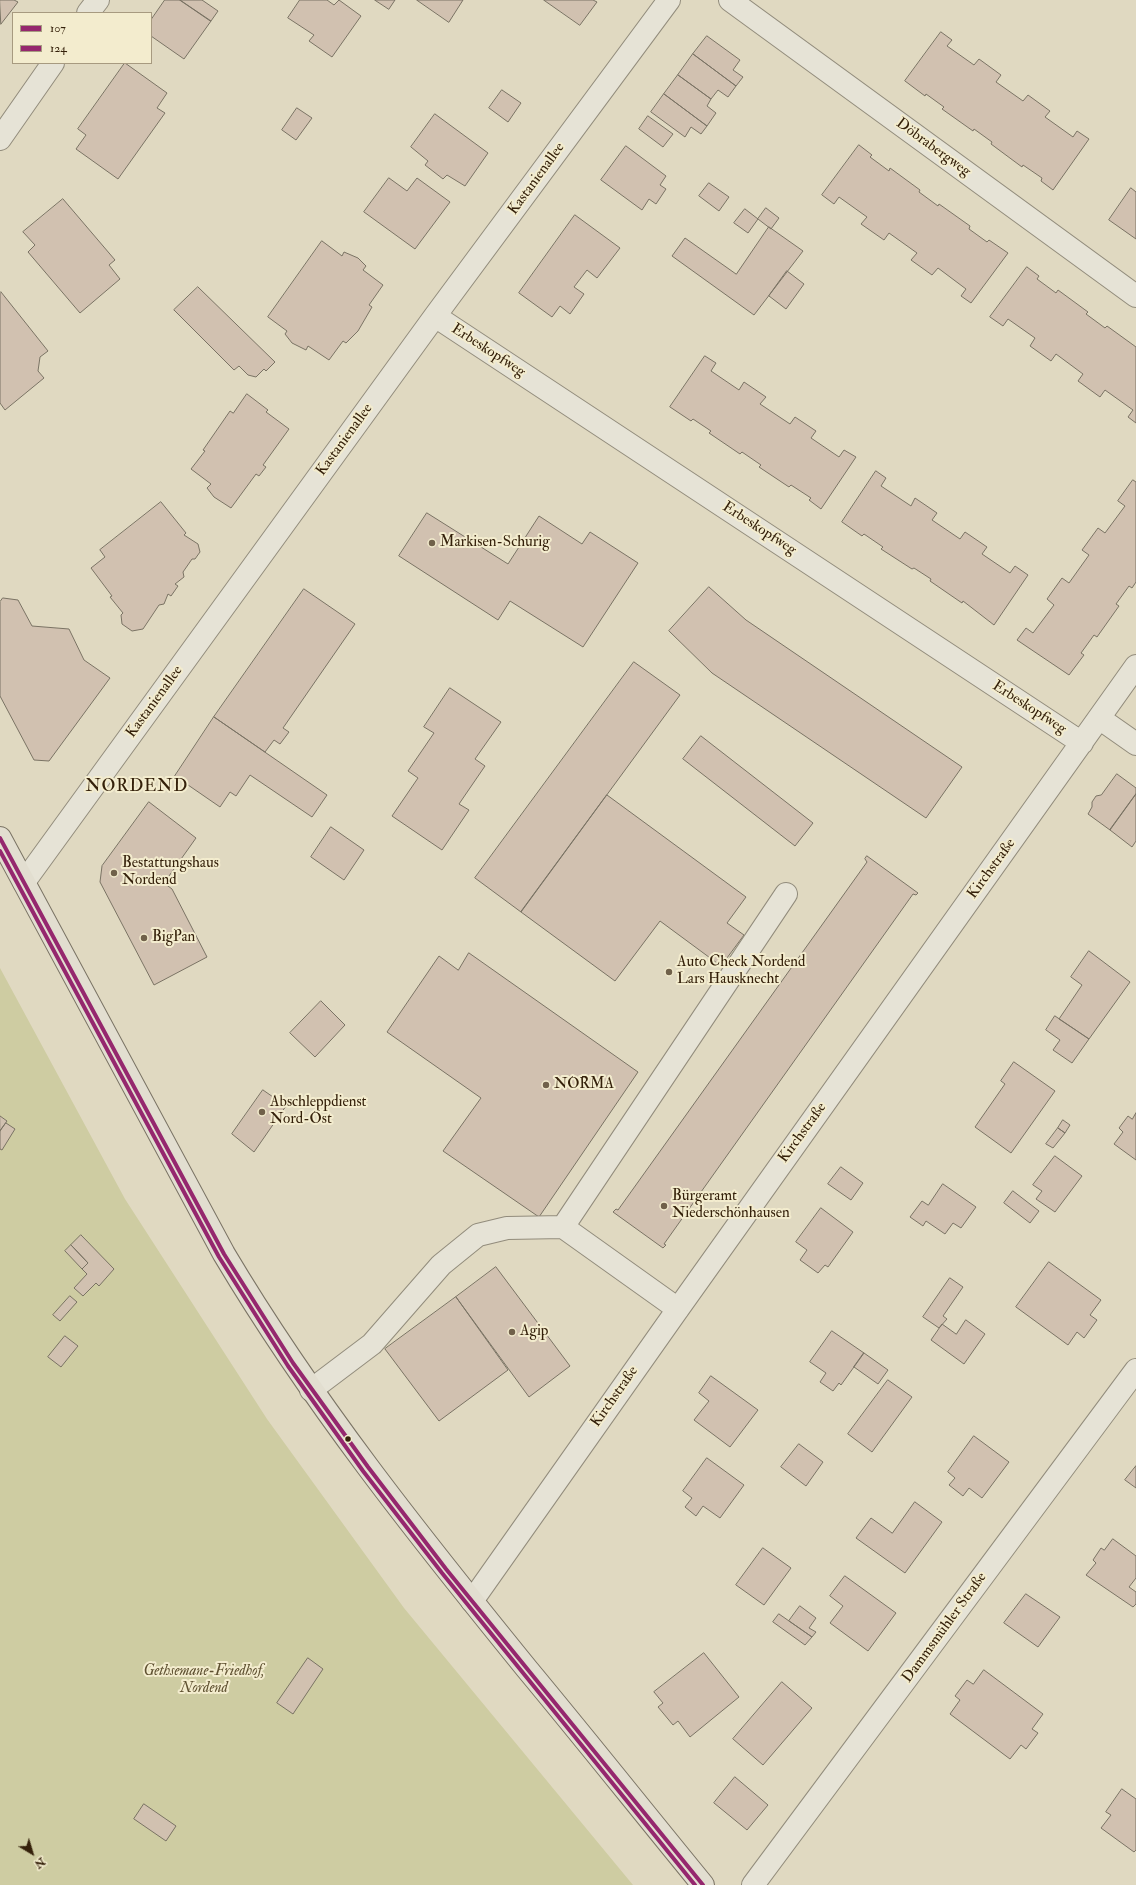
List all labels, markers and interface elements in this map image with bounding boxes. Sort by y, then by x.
legend [12,12,152,64]
text: 107 [50,21,66,36]
text: 124 [50,41,67,56]
street label: Döbrabergweg [892,115,974,181]
street label: Kastanienallee [505,139,569,219]
street label: Erbeskopfweg [448,320,528,382]
street label: Kastanienallee [313,400,377,480]
street label: Erbeskopfweg [719,498,799,560]
place label: Markisen-Schurig [440,534,550,552]
marker: Markisen-Schurig [427,538,437,548]
street label: Kastanienallee [123,662,187,742]
street label: Erbeskopfweg [989,677,1069,739]
district label: NORDEND [86,777,188,797]
street label: Kirchstraße [964,835,1020,903]
place label: Bestattungshaus Nordend [122,855,219,890]
marker: Bestattungshaus Nordend [109,868,119,878]
place label: BigPan [152,929,195,947]
marker: BigPan [139,933,149,943]
place label: Auto Check Nordend Lars Hausknecht [677,954,805,989]
marker: Auto Check Nordend Lars Hausknecht [664,967,674,977]
place label: NORMA [554,1076,614,1094]
marker: NORMA [541,1080,551,1090]
place label: Abschleppdienst Nord-Ost [270,1094,366,1129]
street label: Kirchstraße [775,1099,831,1167]
marker: Abschleppdienst Nord-Ost [257,1107,267,1117]
place label: Bürgeramt Niederschönhausen [672,1188,790,1223]
marker: Bürgeramt Niederschönhausen [659,1201,669,1211]
place label: Agip [520,1323,548,1341]
marker: Agip [507,1327,517,1337]
street label: Kirchstraße [588,1363,642,1431]
unlabelled marker [343,1434,353,1444]
street label: Dammsmühler Straße [899,1569,991,1687]
park label: Gethsemane-Friedhof, Nordend [143,1663,265,1698]
north arrow [12,1833,52,1873]
text: N [32,1855,48,1871]

